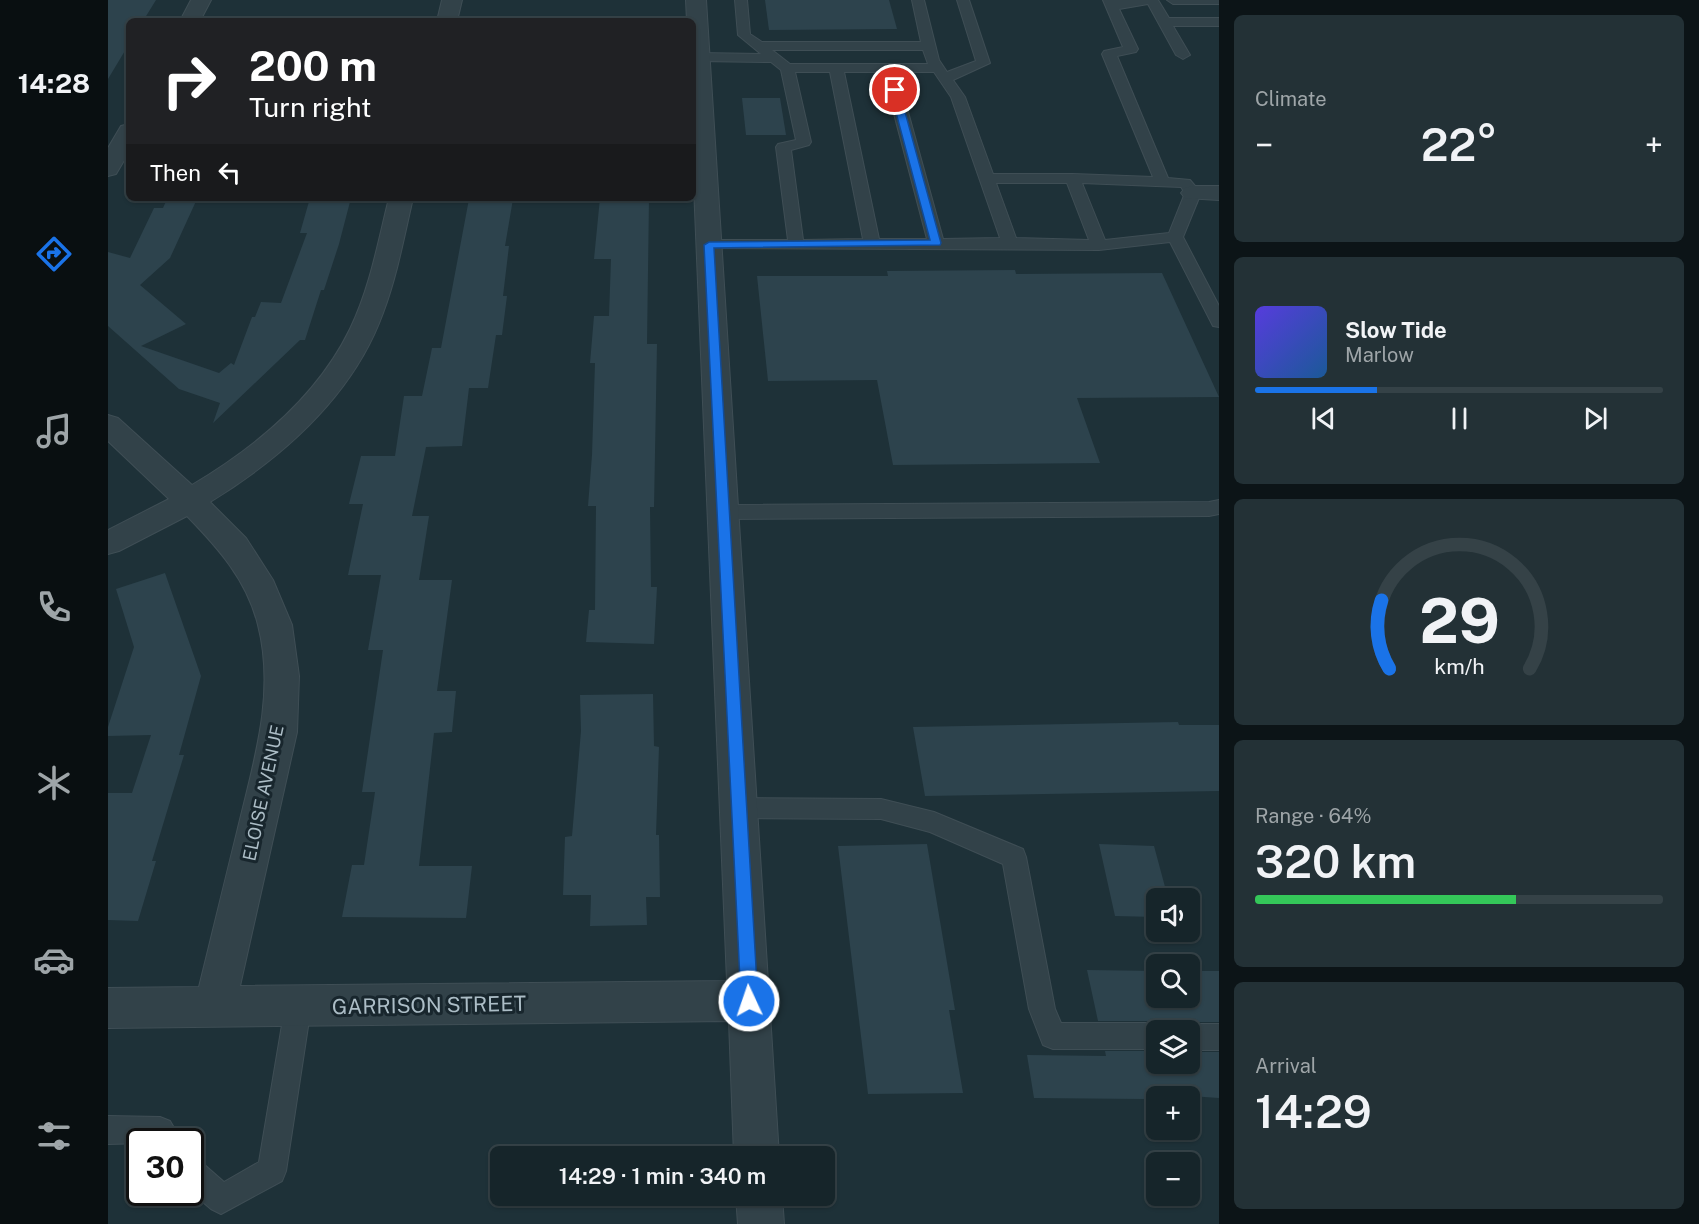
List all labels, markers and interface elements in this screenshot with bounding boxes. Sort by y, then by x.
text: 200 m [249,41,377,90]
icon: right [150,42,228,120]
pin [869,64,920,115]
text: 14:28 [18,67,90,99]
icon: arrive [878,73,911,106]
text: Climate [1255,87,1327,111]
text: Turn right [249,91,372,123]
text: 22° [1421,118,1497,171]
text: − [1255,126,1273,164]
text: + [1645,126,1663,164]
icon: left [213,156,246,189]
text: Then [150,160,201,186]
icon: directions [33,233,75,275]
text: Slow Tide [1345,317,1447,343]
text: Marlow [1345,343,1414,367]
icon: previous [1307,402,1340,435]
icon: pause [1443,402,1476,435]
icon: next [1579,402,1612,435]
icon: music [33,410,75,452]
text: 29 [1419,584,1499,657]
icon: phone [33,586,75,628]
text: km/h [1434,654,1484,679]
street label: ELOISE AVENUE [238,723,288,863]
icon: climate [33,762,75,804]
text: Range · 64% [1255,804,1372,828]
text: 320 km [1255,835,1416,888]
map controls [1146,888,1200,1206]
button: sound [1146,888,1200,942]
icon: car [33,939,75,981]
button: search [1146,954,1200,1008]
position arrow [717,969,781,1033]
street label: GARRISON STREET [332,991,526,1019]
button: layers [1146,1020,1200,1074]
text: Arrival [1255,1054,1317,1078]
text: 14:29 [1255,1085,1372,1138]
button: + [1146,1086,1200,1140]
icon: filters [33,1115,75,1157]
speed limit sign: 30 [126,1128,204,1206]
button: − [1146,1152,1200,1206]
text: 14:29 · 1 min · 340 m [559,1163,766,1189]

